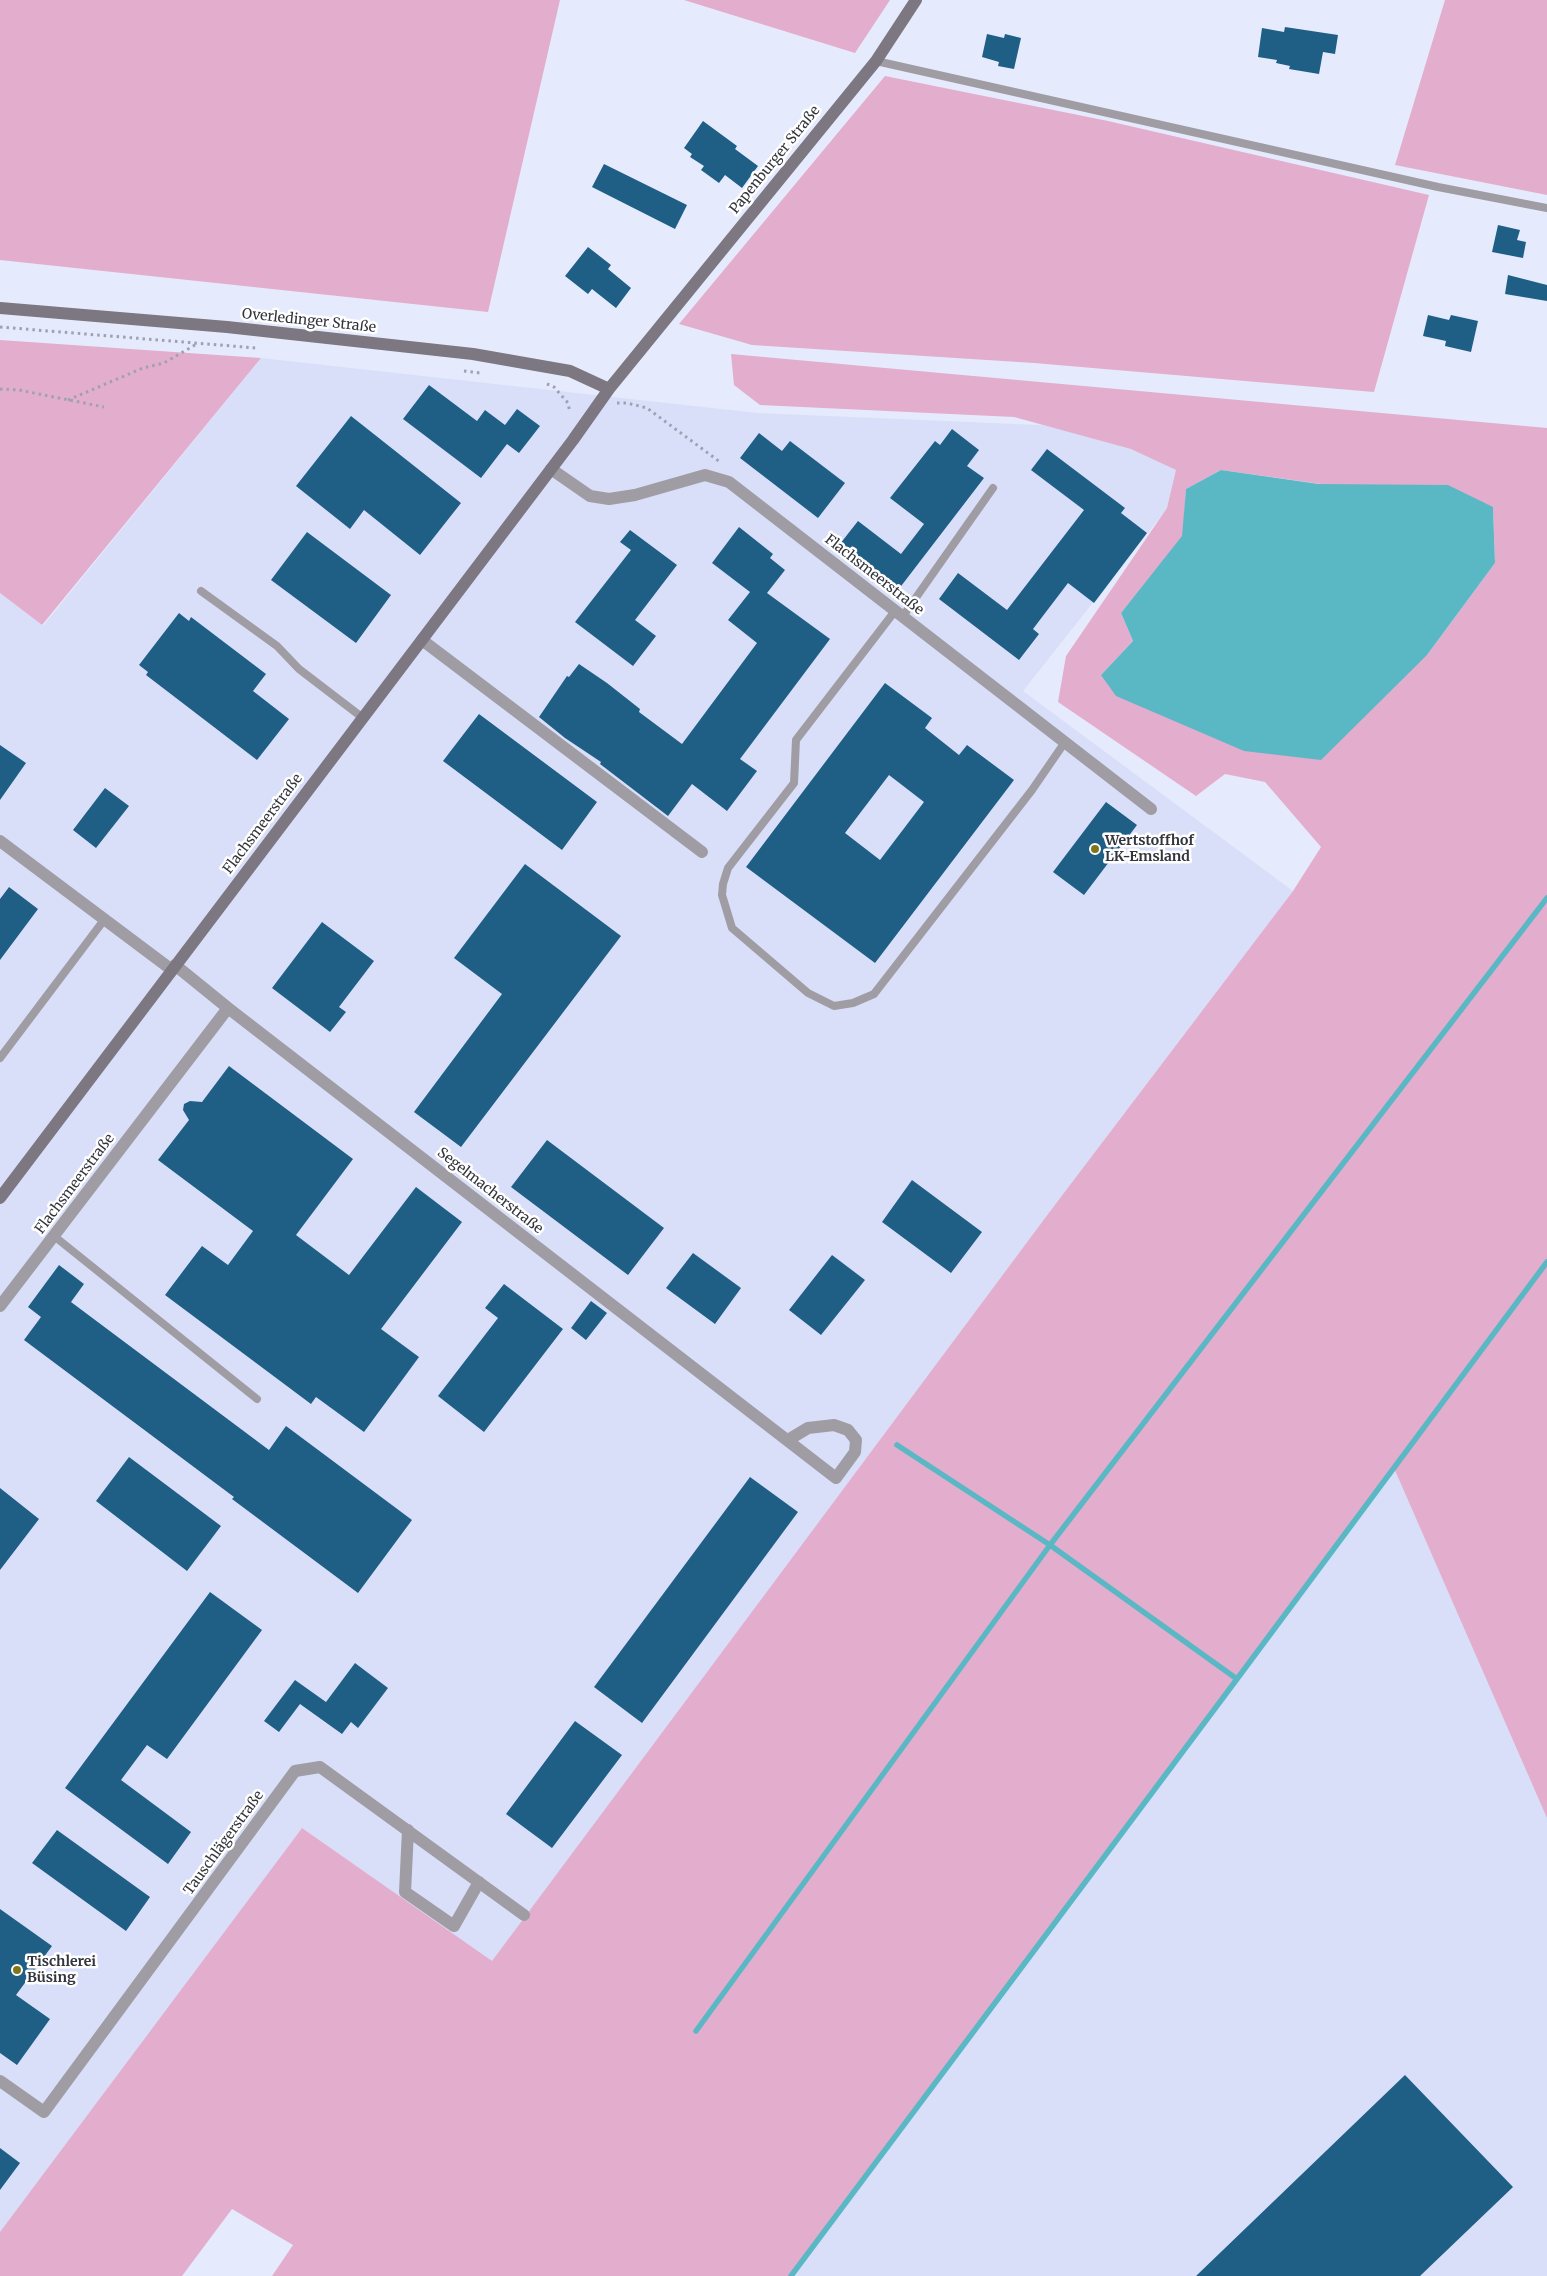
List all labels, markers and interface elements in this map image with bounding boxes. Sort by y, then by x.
street label: Papenburger Straße [726,103,824,217]
street label: Overledinger Straße [241,306,377,336]
street label: Flachsmeerstraße [821,531,927,619]
street label: Flachsmeerstraße [220,771,306,877]
place label: Wertstoffhof LK-Emsland [1105,833,1194,866]
marker: Wertstoffhof LK-Emsland [1089,843,1101,855]
street label: Flachsmeerstraße [32,1131,118,1237]
street label: Segelmacherstraße [434,1145,546,1237]
street label: Tauschlägerstraße [181,1788,267,1898]
place label: Tischlerei Büsing [27,1954,96,1986]
marker: Tischlerei Büsing [11,1964,23,1976]

